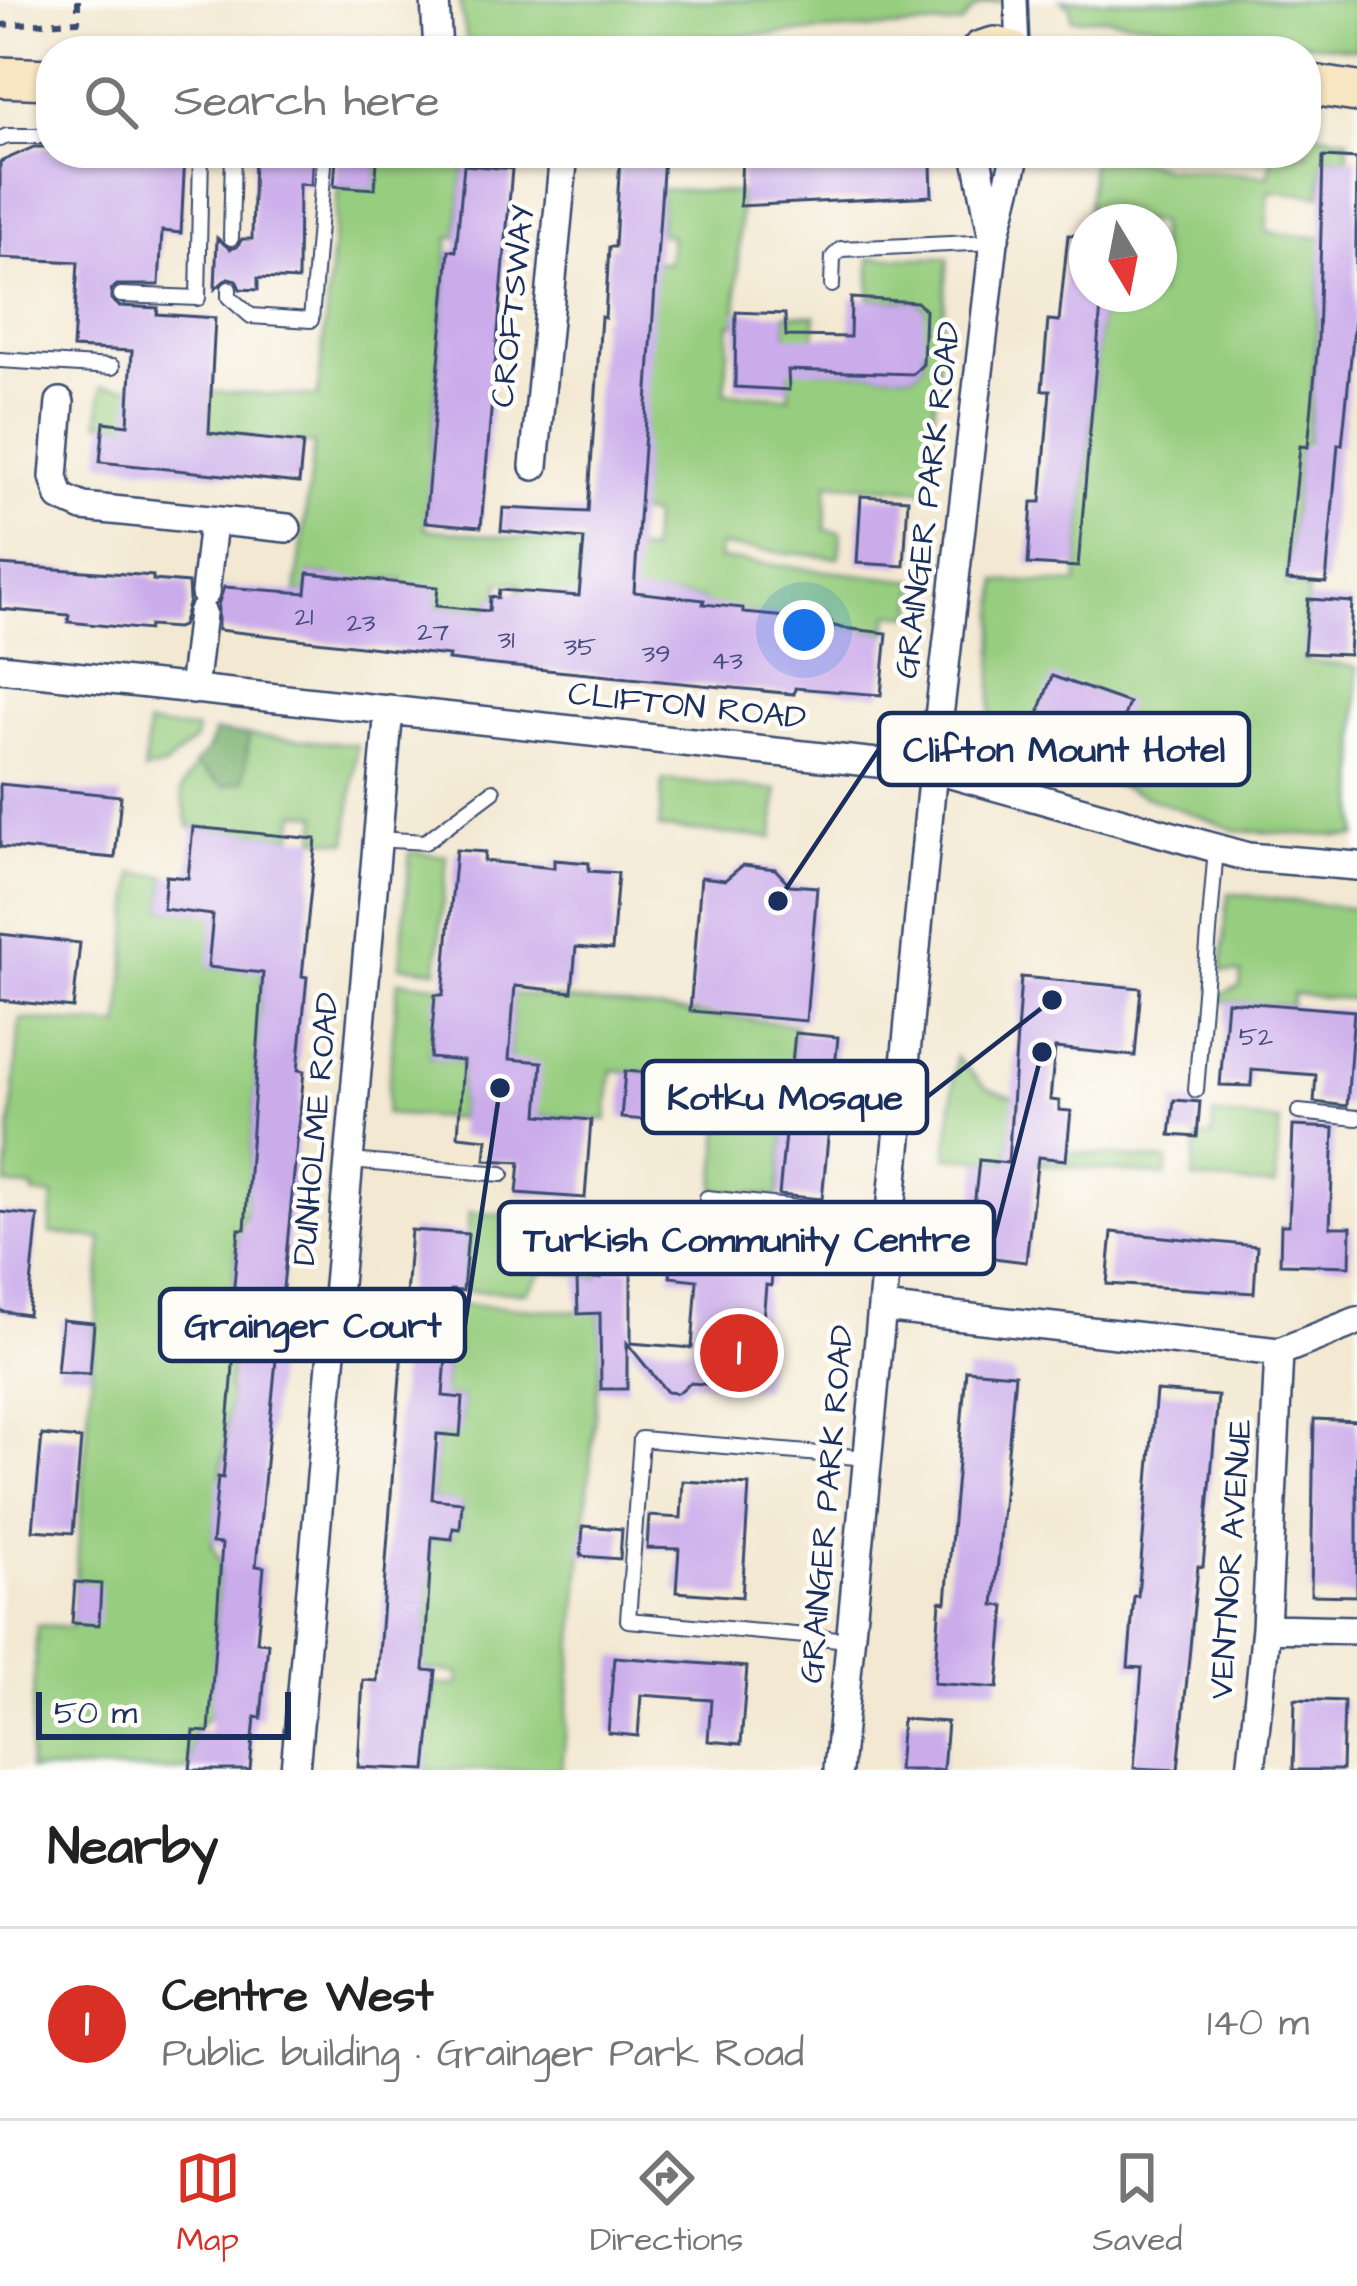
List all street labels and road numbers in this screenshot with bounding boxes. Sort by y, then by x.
street label: CROFTSWAY [479,202,547,410]
street label: GRAINGER PARK ROAD [883,319,973,681]
street label: CLIFTON ROAD [566,671,808,741]
street label: DUNHOLME ROAD [281,991,351,1267]
street label: GRAINGER PARK ROAD [788,1323,866,1685]
street label: VENTNOR AVENUE [1198,1417,1264,1701]

